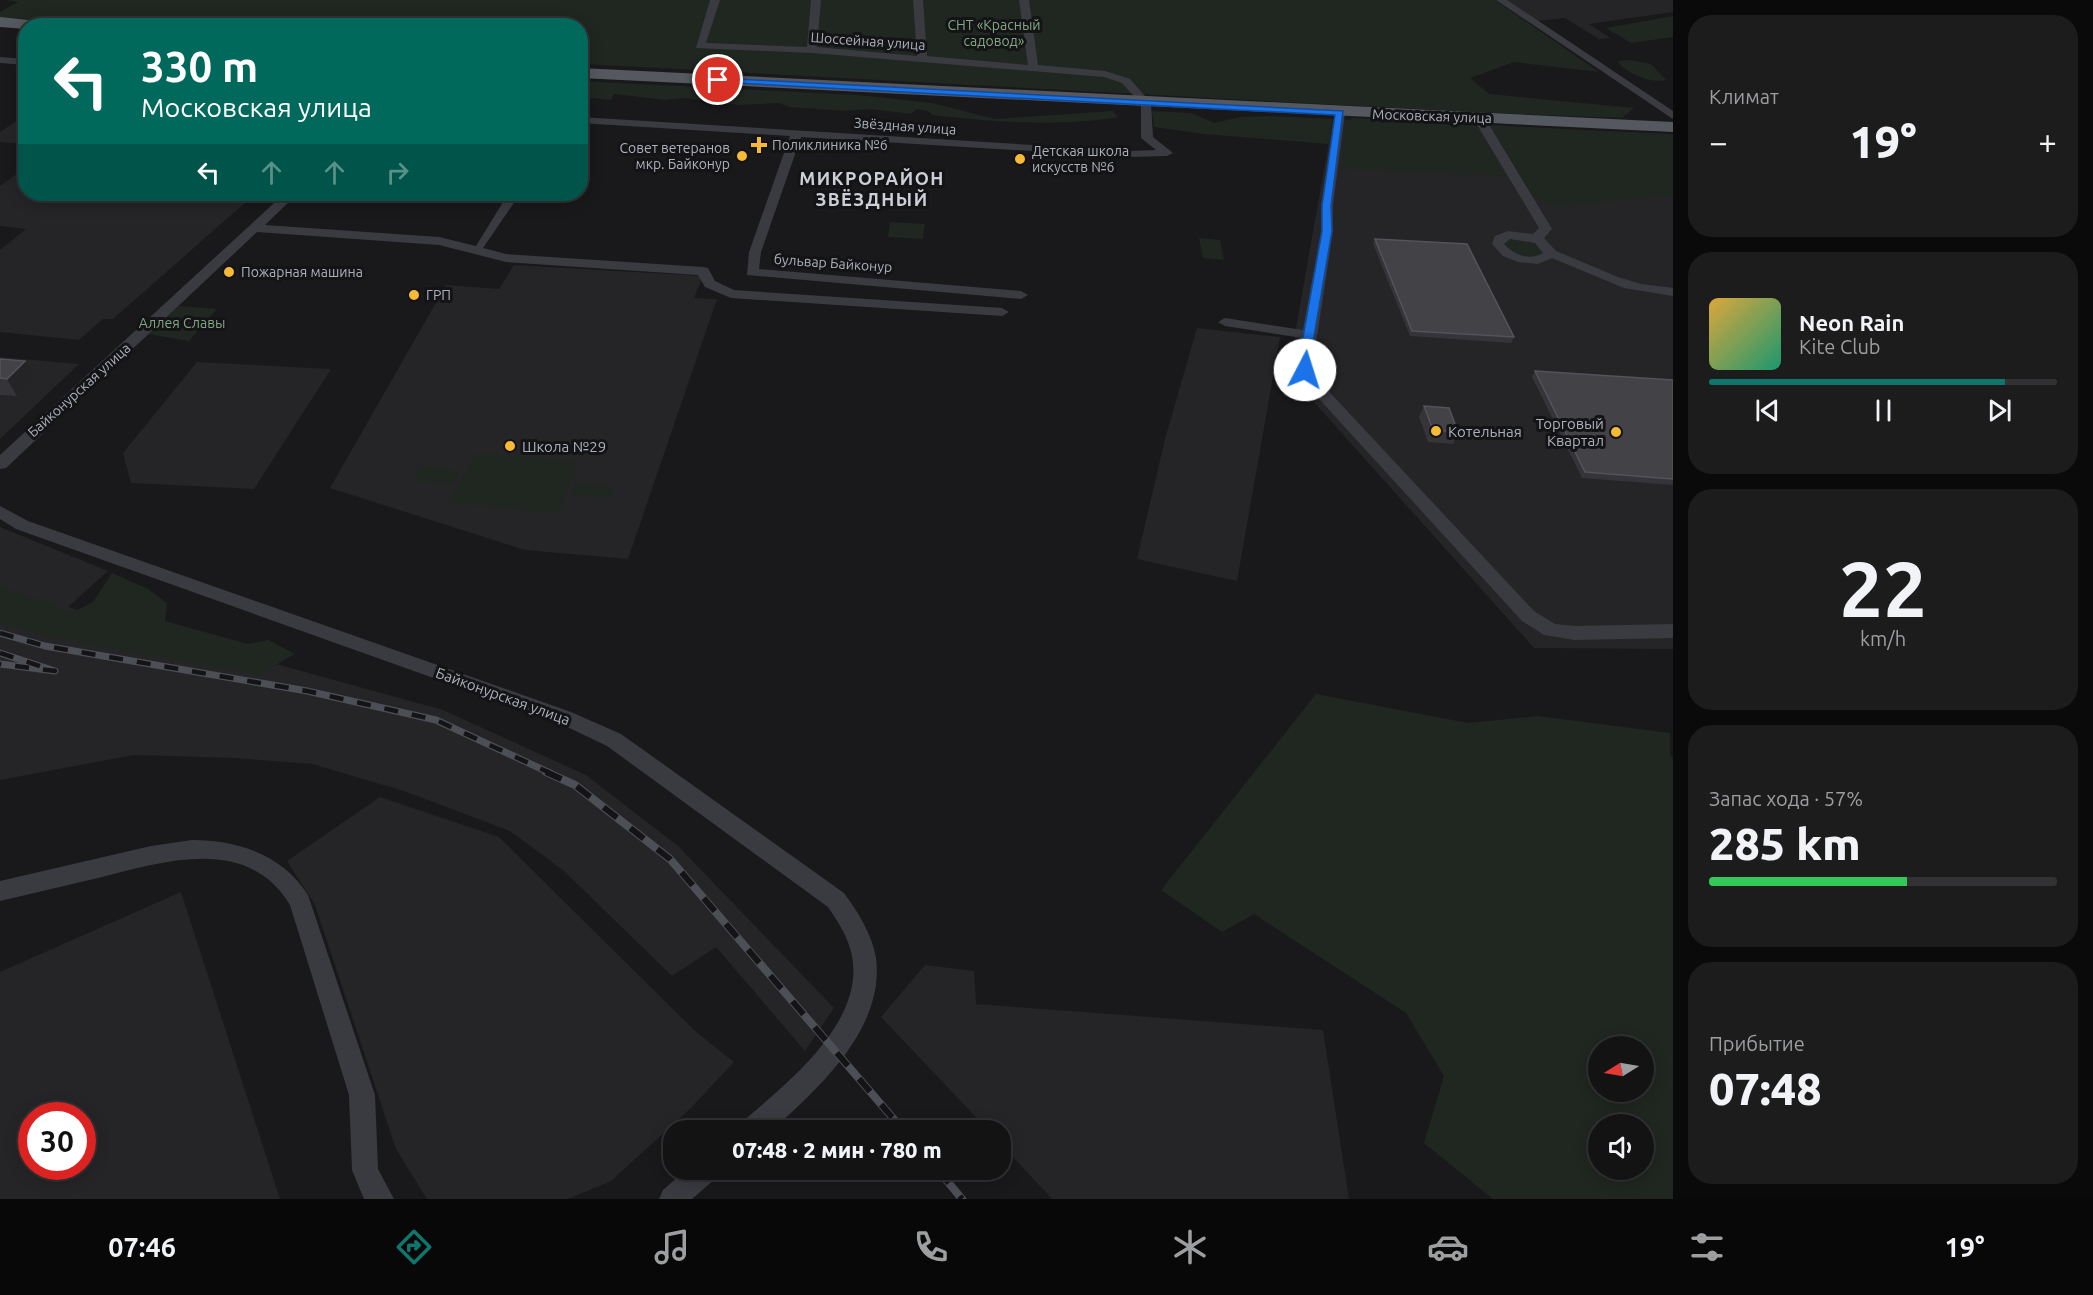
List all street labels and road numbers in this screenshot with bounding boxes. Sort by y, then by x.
street label: Шоссейная улица [810,29,926,53]
street label: Московская улица [1372,106,1492,126]
street label: Звёздная улица [853,114,957,138]
street label: бульвар Байконур [773,251,893,275]
street label: Байконурская улица [24,340,134,440]
street label: Байконурская улица [433,664,573,728]

